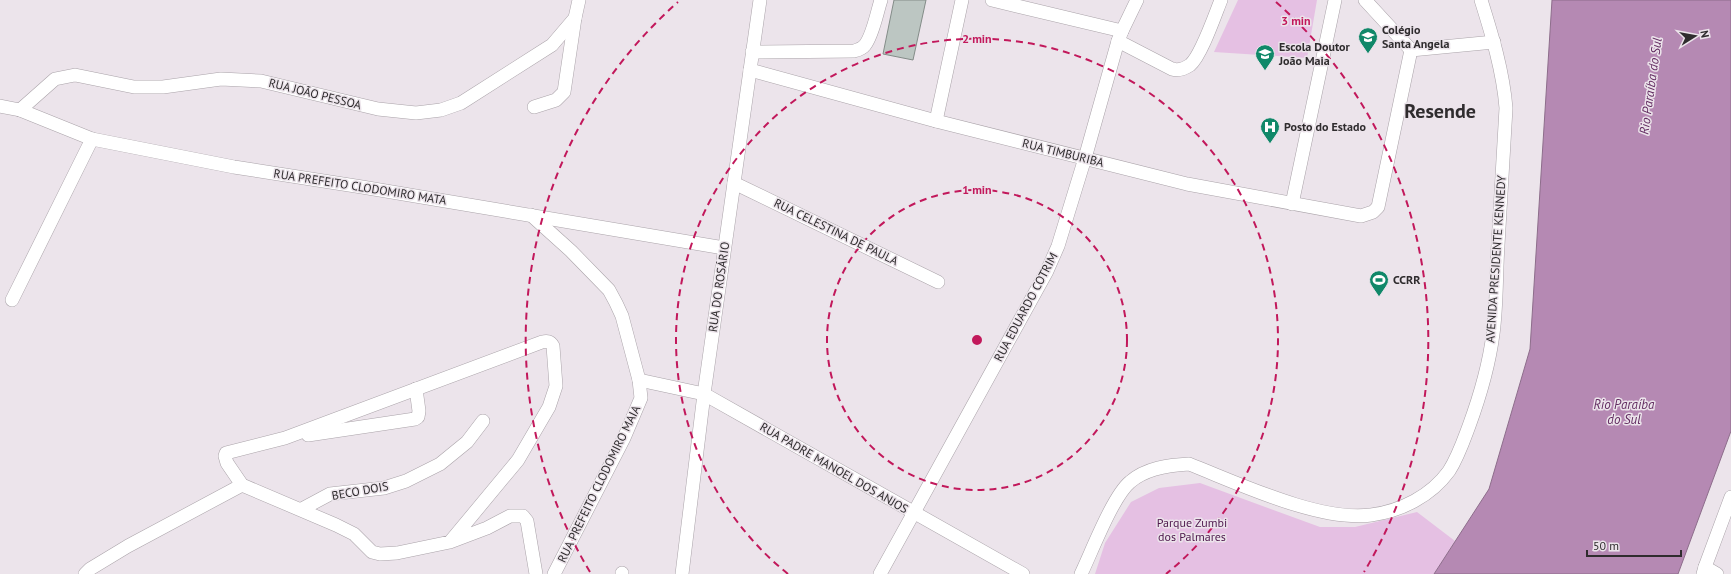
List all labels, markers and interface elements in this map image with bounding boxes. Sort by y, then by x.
text: 3 min [1281,13,1311,28]
north arrow [1675,16,1715,56]
place label: Colégio Santa Angela [1382,22,1449,51]
school or university icon: Colégio Santa Angela [1357,26,1379,54]
text: N [1697,29,1712,39]
text: 2 min [962,31,992,46]
water label: Rio Paraíba do Sul [1635,36,1666,136]
place label: Escola Doutor João Maia [1278,39,1351,68]
school or university icon: Escola Doutor João Maia [1254,43,1276,71]
street label: RUA JOÃO PESSOA [267,75,363,112]
district label: Resende [1404,98,1476,124]
hospital icon: Posto do Estado [1259,116,1281,144]
place label: Posto do Estado [1284,119,1366,134]
street label: RUA TIMBURIBA [1021,135,1105,170]
street label: RUA PREFEITO CLODOMIRO MATA [273,165,448,208]
street label: AVENIDA PRESIDENTE KENNEDY [1482,174,1509,343]
text: 1 min [962,182,992,197]
street label: RUA CELESTINA DE PAULA [772,195,901,268]
street label: RUA DO ROSÁRIO [705,241,732,333]
street label: RUA EDUARDO COTRIM [990,250,1061,364]
sports icon: CCRR [1368,269,1390,297]
place label: CCRR [1393,272,1421,287]
centre of rings [970,333,984,347]
water label: Rio Paraíba do Sul [1594,396,1655,428]
street label: RUA PREFEITO CLODOMIRO MAIA [554,403,643,565]
street label: RUA PADRE MANOEL DOS ANJOS [757,419,911,516]
street label: BECO DOIS [330,478,389,503]
park label: Parque Zumbi dos Palmares [1157,515,1227,544]
scale bar [1587,532,1681,558]
text: 50 m [1593,538,1619,553]

